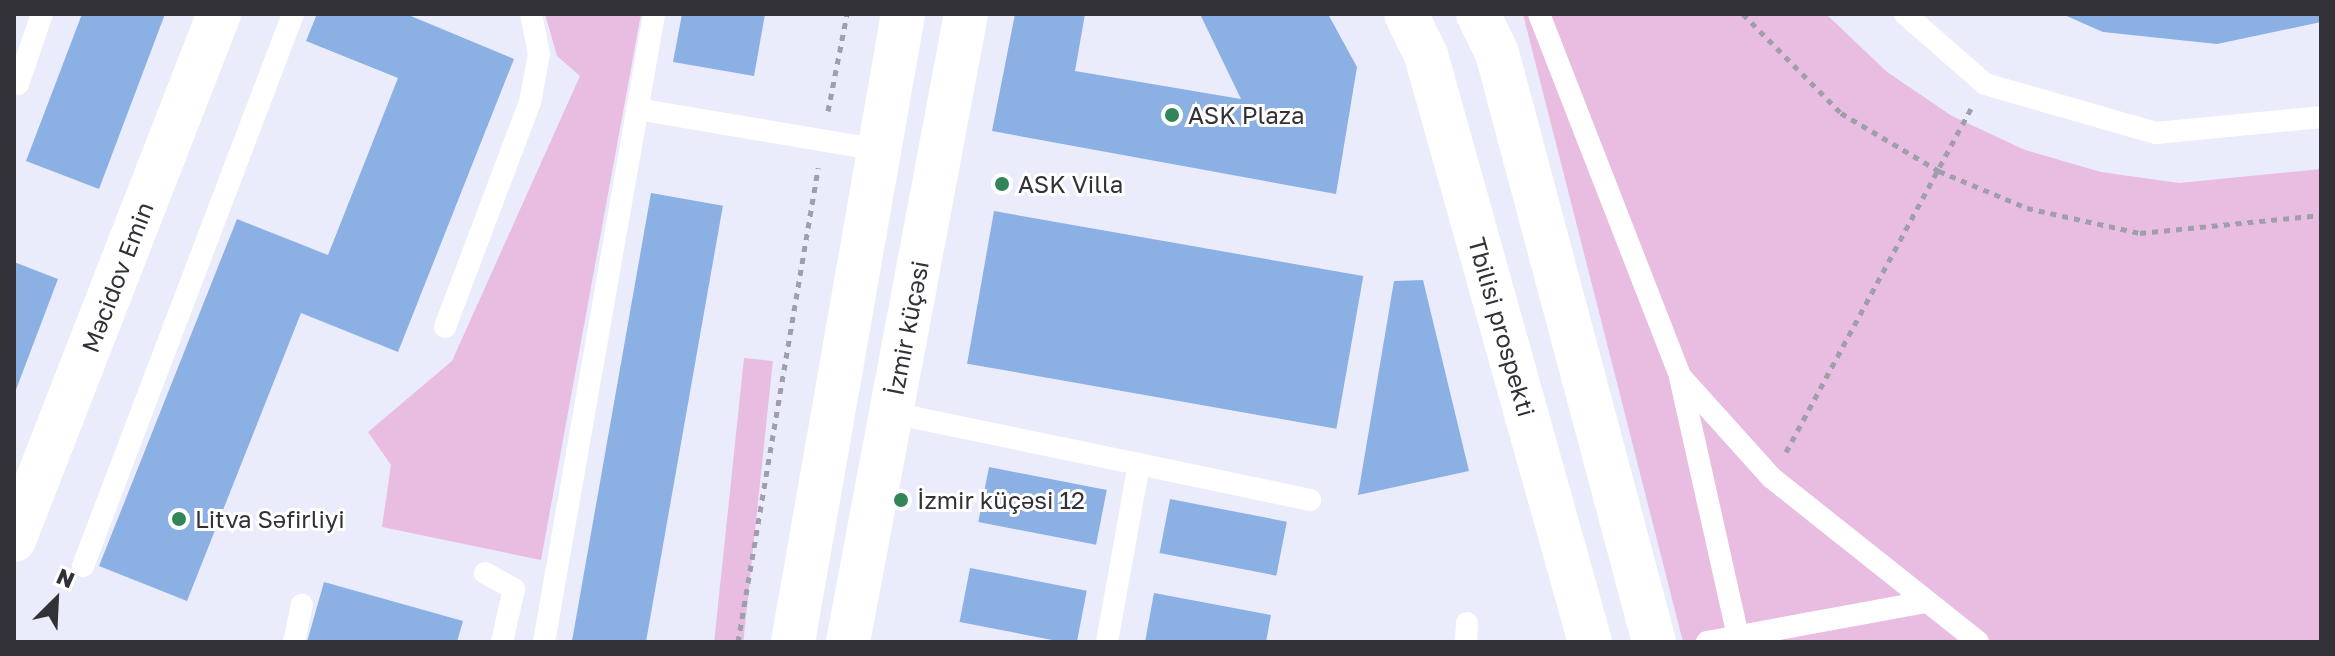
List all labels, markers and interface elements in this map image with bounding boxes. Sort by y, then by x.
place label: ASK Plaza [1188,101,1305,129]
marker: ASK Plaza [1163,106,1181,124]
place label: ASK Villa [1018,170,1123,198]
marker: ASK Villa [993,175,1011,193]
street label: Məcidov Emin [75,198,159,356]
street label: Tbilisi prospekti [1463,234,1541,420]
street label: İzmir küçəsi [880,258,934,398]
place label: İzmir küçəsi 12 [917,486,1085,514]
marker: İzmir küçəsi 12 [892,491,910,509]
place label: Litva Səfirliyi [195,505,345,533]
marker: Litva Səfirliyi [170,510,188,528]
north arrow [16,560,96,640]
text: N [53,562,79,593]

